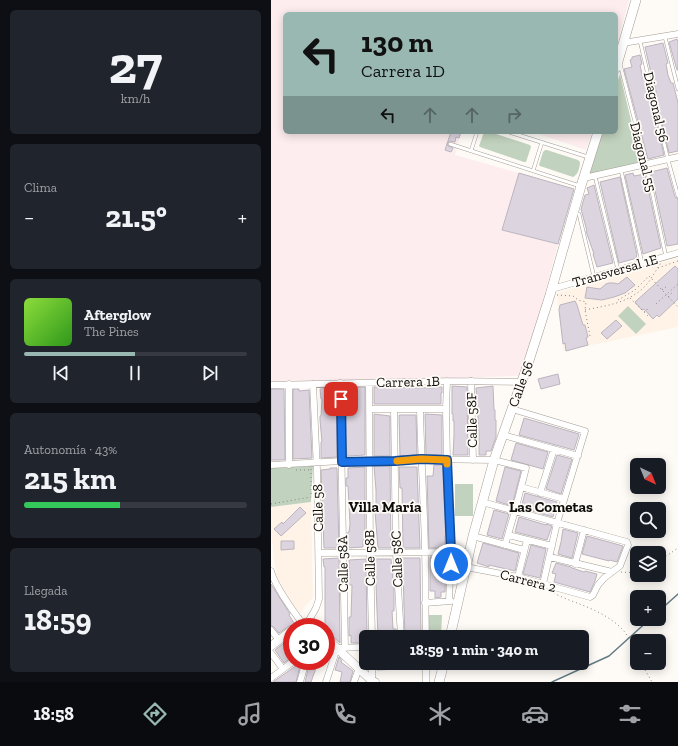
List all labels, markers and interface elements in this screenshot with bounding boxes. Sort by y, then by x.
text: 130 m [361,26,433,59]
icon: left [295,28,347,80]
text: 27 [109,34,162,96]
text: Carrera 1D [361,60,445,82]
street label: Diagonal 56 [640,70,672,144]
text: km/h [121,91,150,106]
icon: left [377,104,399,126]
icon: ahead [419,104,441,126]
icon: ahead [461,104,483,126]
icon: right [503,104,525,126]
street label: Diagonal 55 [626,120,660,194]
text: Clima [24,180,57,195]
text: 21.5° [105,199,167,235]
text: − [24,204,34,231]
text: + [238,204,247,231]
street label: Transversal 1E [570,251,660,291]
text: Afterglow [84,306,151,324]
text: The Pines [84,324,139,339]
street label: Calle 56 [505,359,537,409]
icon: previous [50,362,72,384]
icon: pause [124,362,146,384]
icon: next [199,362,221,384]
street label: Carrera 1B [376,373,440,391]
pin [324,382,358,416]
icon: arrive [330,388,352,410]
street label: Calle 58F [463,392,481,448]
text: Autonomía · 43% [24,442,117,457]
north arrow [630,458,666,494]
map controls [630,458,666,670]
text: 215 km [24,461,116,497]
street label: Calle 58 [309,484,327,532]
district label: Villa María [349,498,422,516]
district label: Las Cometas [509,498,593,516]
button: search [630,502,666,538]
street label: Calle 58B [361,530,379,586]
street label: Calle 58C [388,530,406,588]
street label: Calle 58A [334,535,352,593]
position arrow [430,543,472,585]
button: layers [630,546,666,582]
street label: Carrera 2 [498,566,558,596]
text: Llegada [24,583,67,598]
button: + [630,590,666,626]
text: 18:59 [24,602,91,638]
speed limit sign: 30 [283,618,335,670]
button: − [630,634,666,670]
text: 18:59 · 1 min · 340 m [410,641,538,659]
icon: directions [141,700,169,728]
icon: music [236,700,264,728]
icon: phone [331,700,359,728]
icon: climate [426,700,454,728]
icon: car [521,700,549,728]
icon: filters [616,700,644,728]
text: 18:58 [34,703,74,725]

